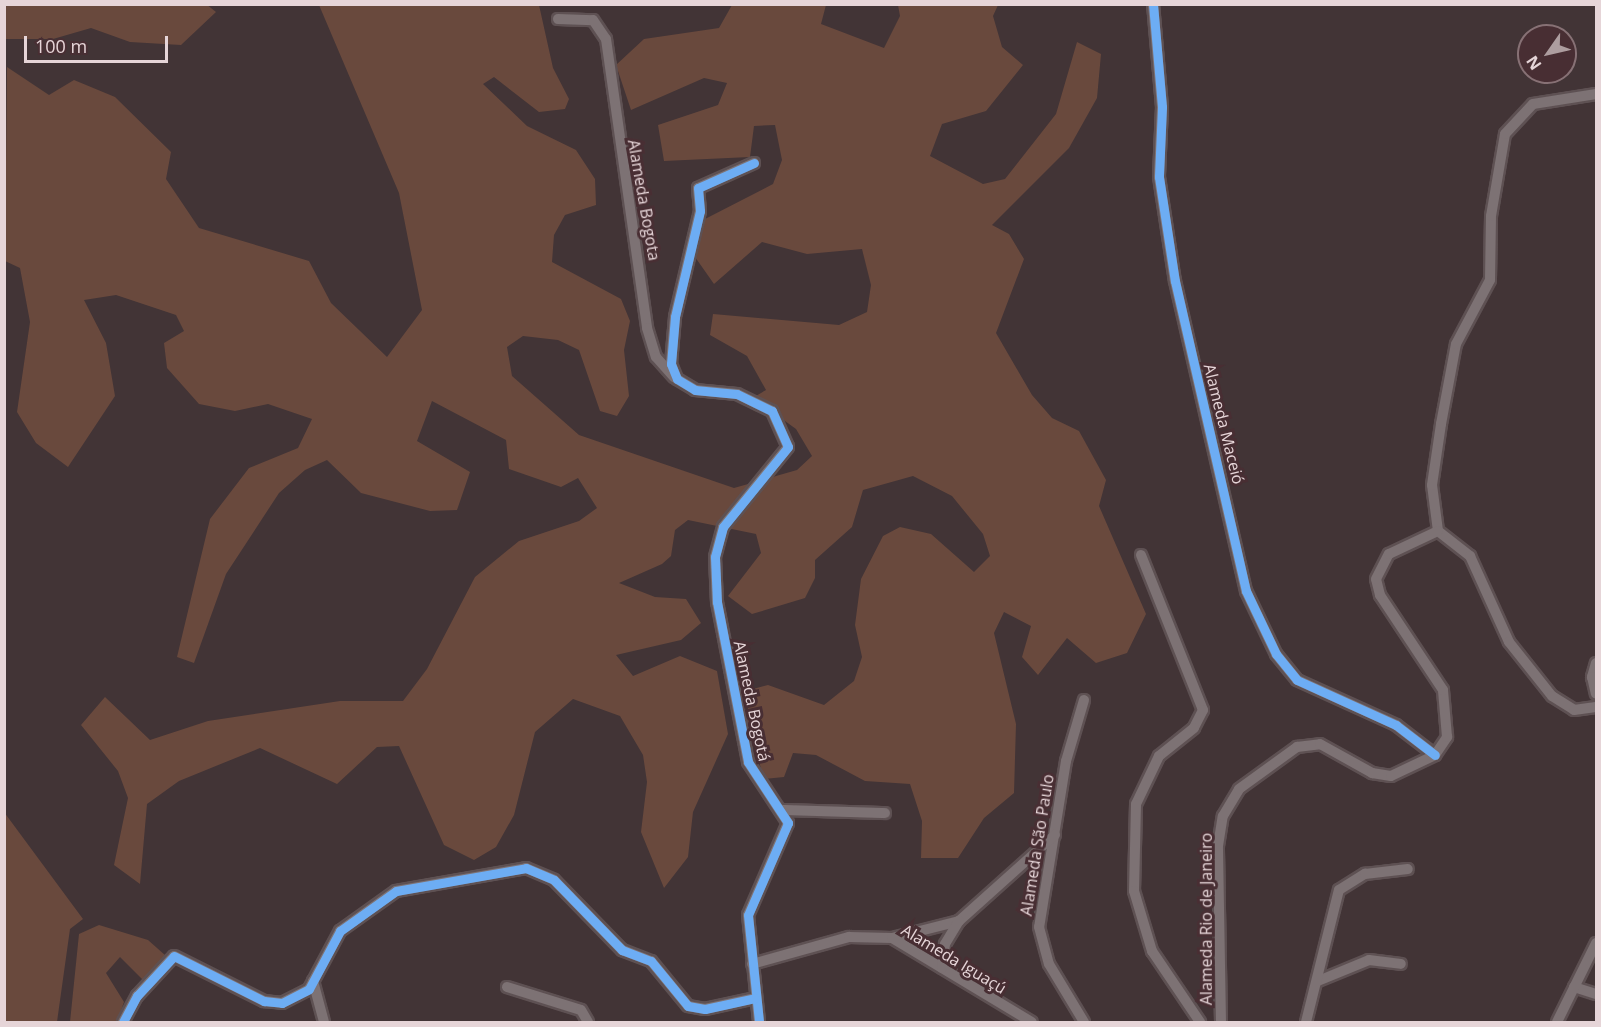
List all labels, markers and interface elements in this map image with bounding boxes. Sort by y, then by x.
scale bar [27,24,171,62]
north arrow [1517,24,1577,84]
text: 100 m [35,34,87,58]
text: N [1521,51,1546,74]
street label: Alameda Bogota [624,138,664,262]
street label: Alameda Maceió [1200,362,1248,486]
street label: Alameda Bogotá [730,639,774,763]
street label: Alameda São Paulo [1016,773,1058,917]
street label: Alameda Rio de Janeiro [1196,833,1216,1005]
street label: Alameda Iguaçú [898,920,1010,998]

